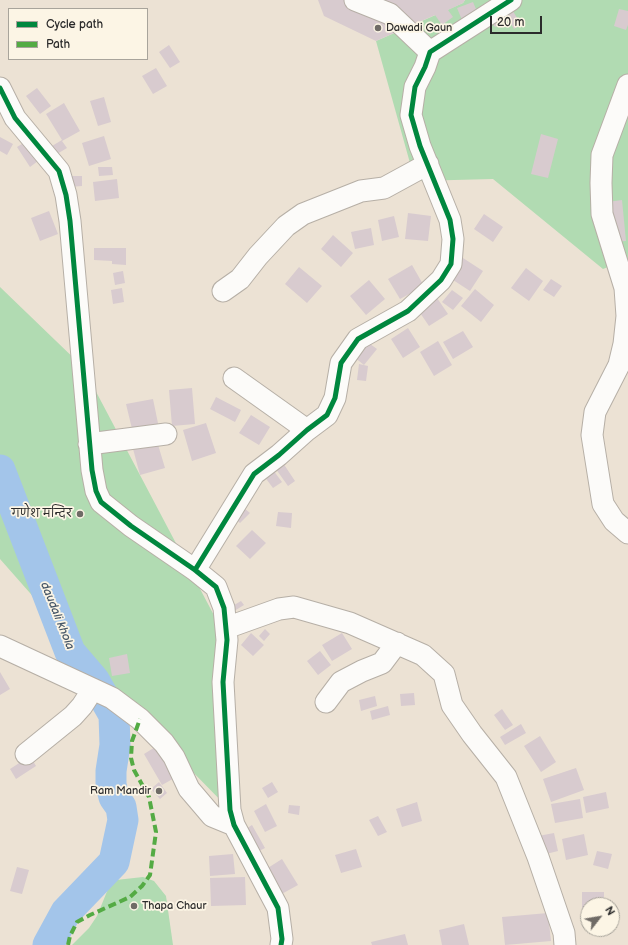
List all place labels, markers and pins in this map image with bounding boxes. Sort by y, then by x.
place label: Dawadi Gaun [386,21,452,35]
marker: Dawadi Gaun [373,23,383,33]
place label: गणेश मन्दिर [12,507,72,521]
marker: गणेश मन्दिर [75,509,85,519]
place label: Ram Mandir [90,784,151,798]
marker: Ram Mandir [154,786,164,796]
place label: Thapa Chaur [142,899,206,913]
marker: Thapa Chaur [129,901,139,911]

